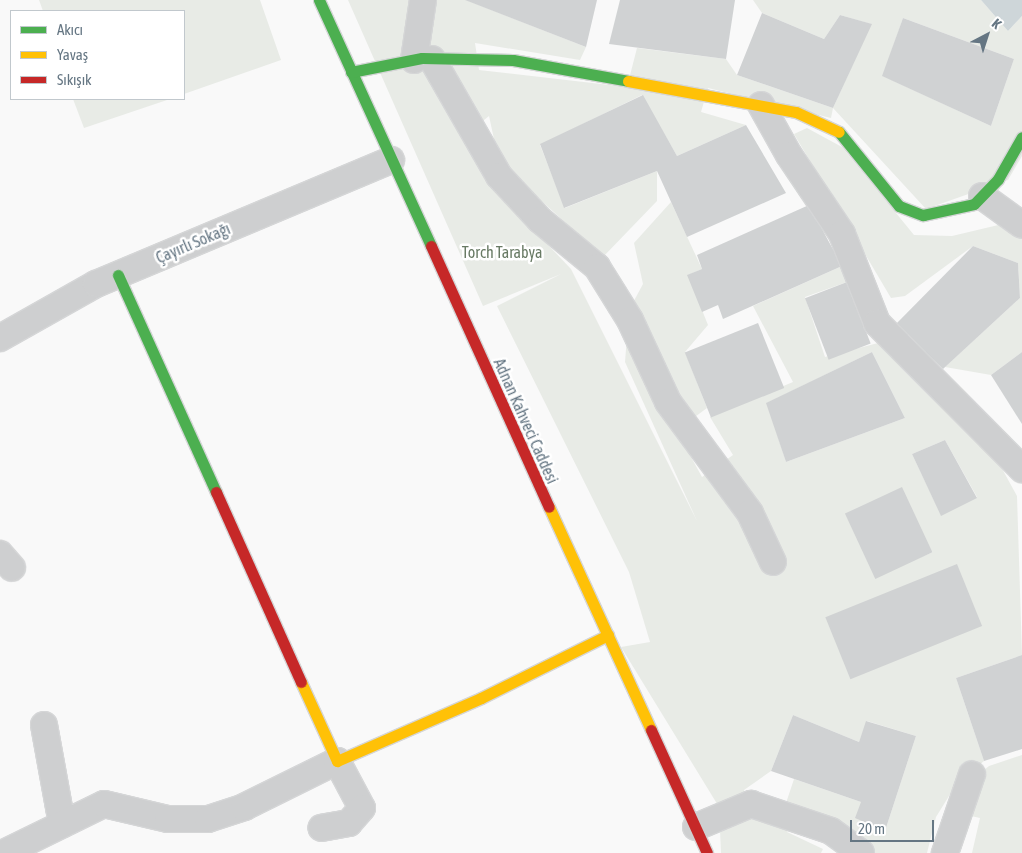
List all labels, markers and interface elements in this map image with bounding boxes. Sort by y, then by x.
legend [10,10,185,100]
north arrow [962,10,1012,60]
text: K [989,15,1004,32]
text: Akıcı [57,21,83,38]
text: Yavaş [57,46,88,63]
text: Sıkışık [57,71,92,88]
street label: Çayırlı Sokağı [153,219,233,267]
park label: Torch Tarabya [462,242,542,262]
street label: Adnan Kahveci Caddesi [490,355,562,487]
scale bar [852,810,936,842]
text: 20 m [858,820,885,837]

